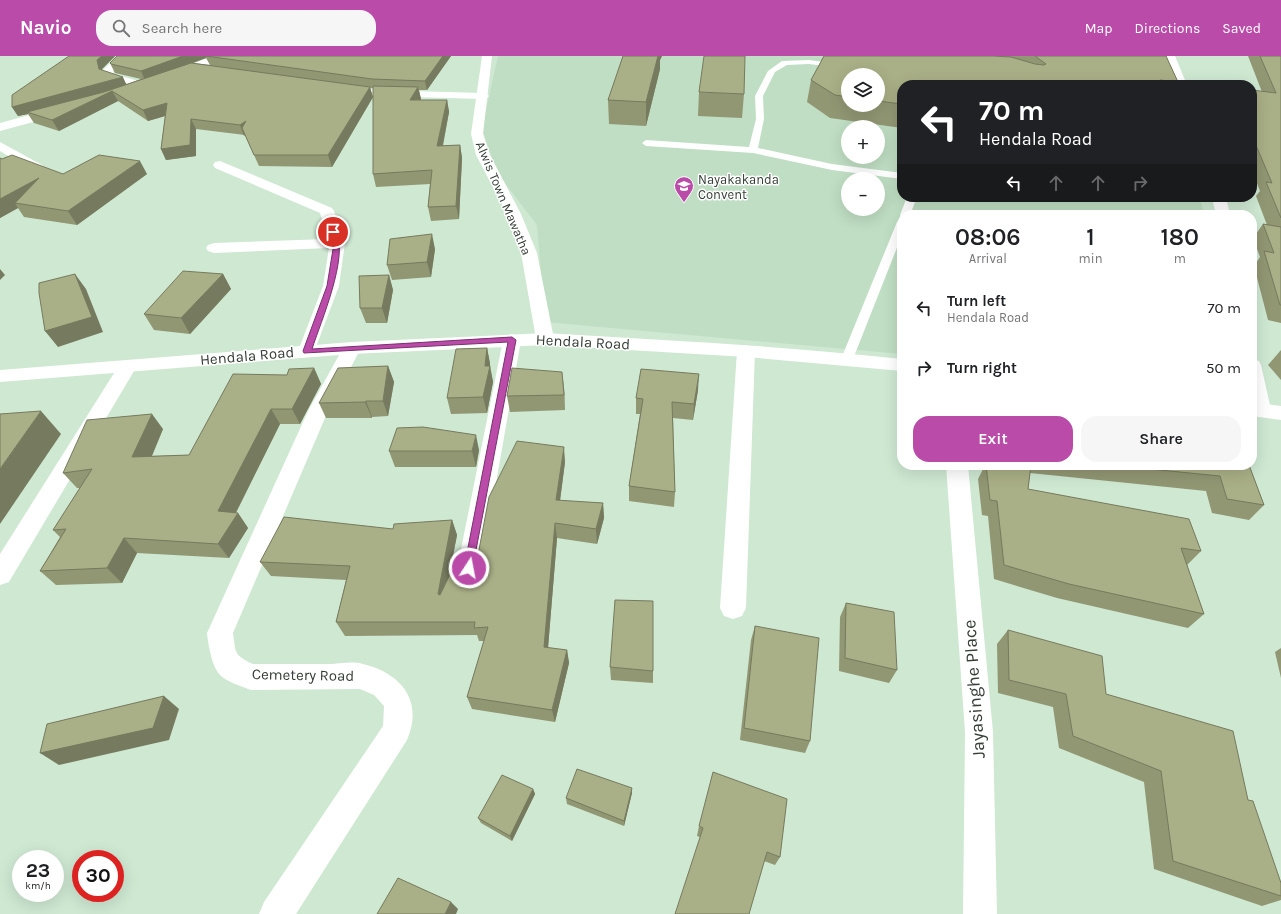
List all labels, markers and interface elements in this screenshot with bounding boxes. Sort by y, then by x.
search box [96,10,376,46]
text: Navio [20,17,72,39]
icon: search [110,17,132,39]
text: Search here [142,19,222,37]
text: Map [1085,20,1113,37]
text: Directions [1135,20,1200,37]
text: Saved [1222,20,1261,37]
map controls [841,68,885,216]
button: layers [841,68,885,112]
text: 70 m [979,94,1044,127]
icon: left [913,96,965,148]
button: + [841,120,885,164]
text: Hendala Road [979,128,1092,150]
street label: Alwis Town Mawatha [473,139,534,257]
place label: Nayakakanda Convent [698,172,779,202]
button: − [841,172,885,216]
icon: left [1003,172,1025,194]
icon: ahead [1045,172,1067,194]
icon: ahead [1087,172,1109,194]
icon: right [1129,172,1151,194]
school or university icon: Nayakakanda Convent [673,175,695,203]
pin [316,215,350,249]
icon: arrive [322,221,344,243]
text: 08:06 [955,223,1021,251]
text: 1 [1086,223,1095,251]
text: 180 [1160,223,1199,251]
text: Arrival [969,251,1007,266]
text: min [1079,251,1102,266]
text: m [1174,251,1186,266]
text: Turn left [947,292,1006,310]
icon: left [913,297,935,319]
text: 70 m [1207,299,1241,317]
text: Hendala Road [947,310,1029,325]
street label: Hendala Road [535,331,631,353]
street label: Hendala Road [199,343,295,369]
icon: right [913,357,935,379]
text: Turn right [947,359,1017,377]
text: 50 m [1206,359,1241,377]
button: Exit [913,416,1073,462]
button: Share [1081,416,1241,462]
position arrow [448,547,490,589]
street label: Jayasinghe Place [958,619,990,759]
street label: Cemetery Road [252,665,354,685]
speed limit sign: 30 [72,850,124,902]
text: 23 [26,859,50,882]
text: km/h [25,880,51,892]

